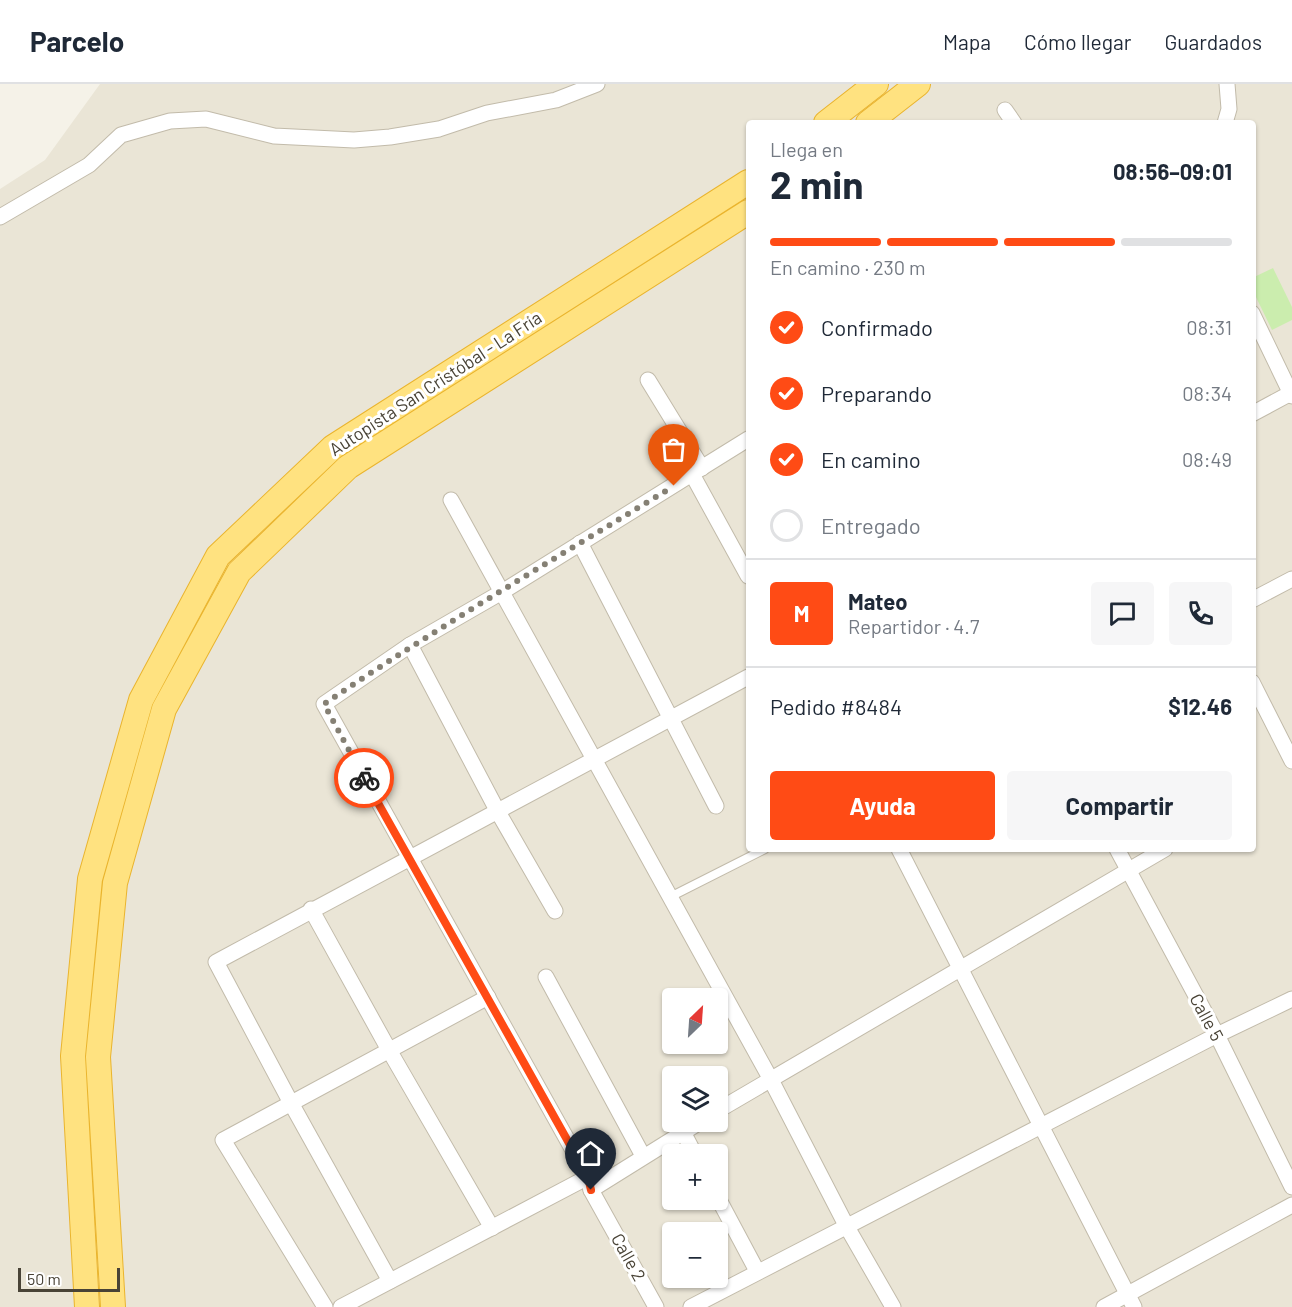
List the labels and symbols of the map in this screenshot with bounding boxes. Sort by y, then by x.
street label: Autopista San Cristóbal - La Fría [325,306,545,460]
pin [648,424,699,486]
courier [334,748,394,808]
north arrow [662,988,728,1054]
street label: Calle 5 [1185,989,1229,1045]
pin [565,1128,616,1190]
street label: Calle 2 [607,1229,651,1285]
scale bar [18,1265,120,1292]

